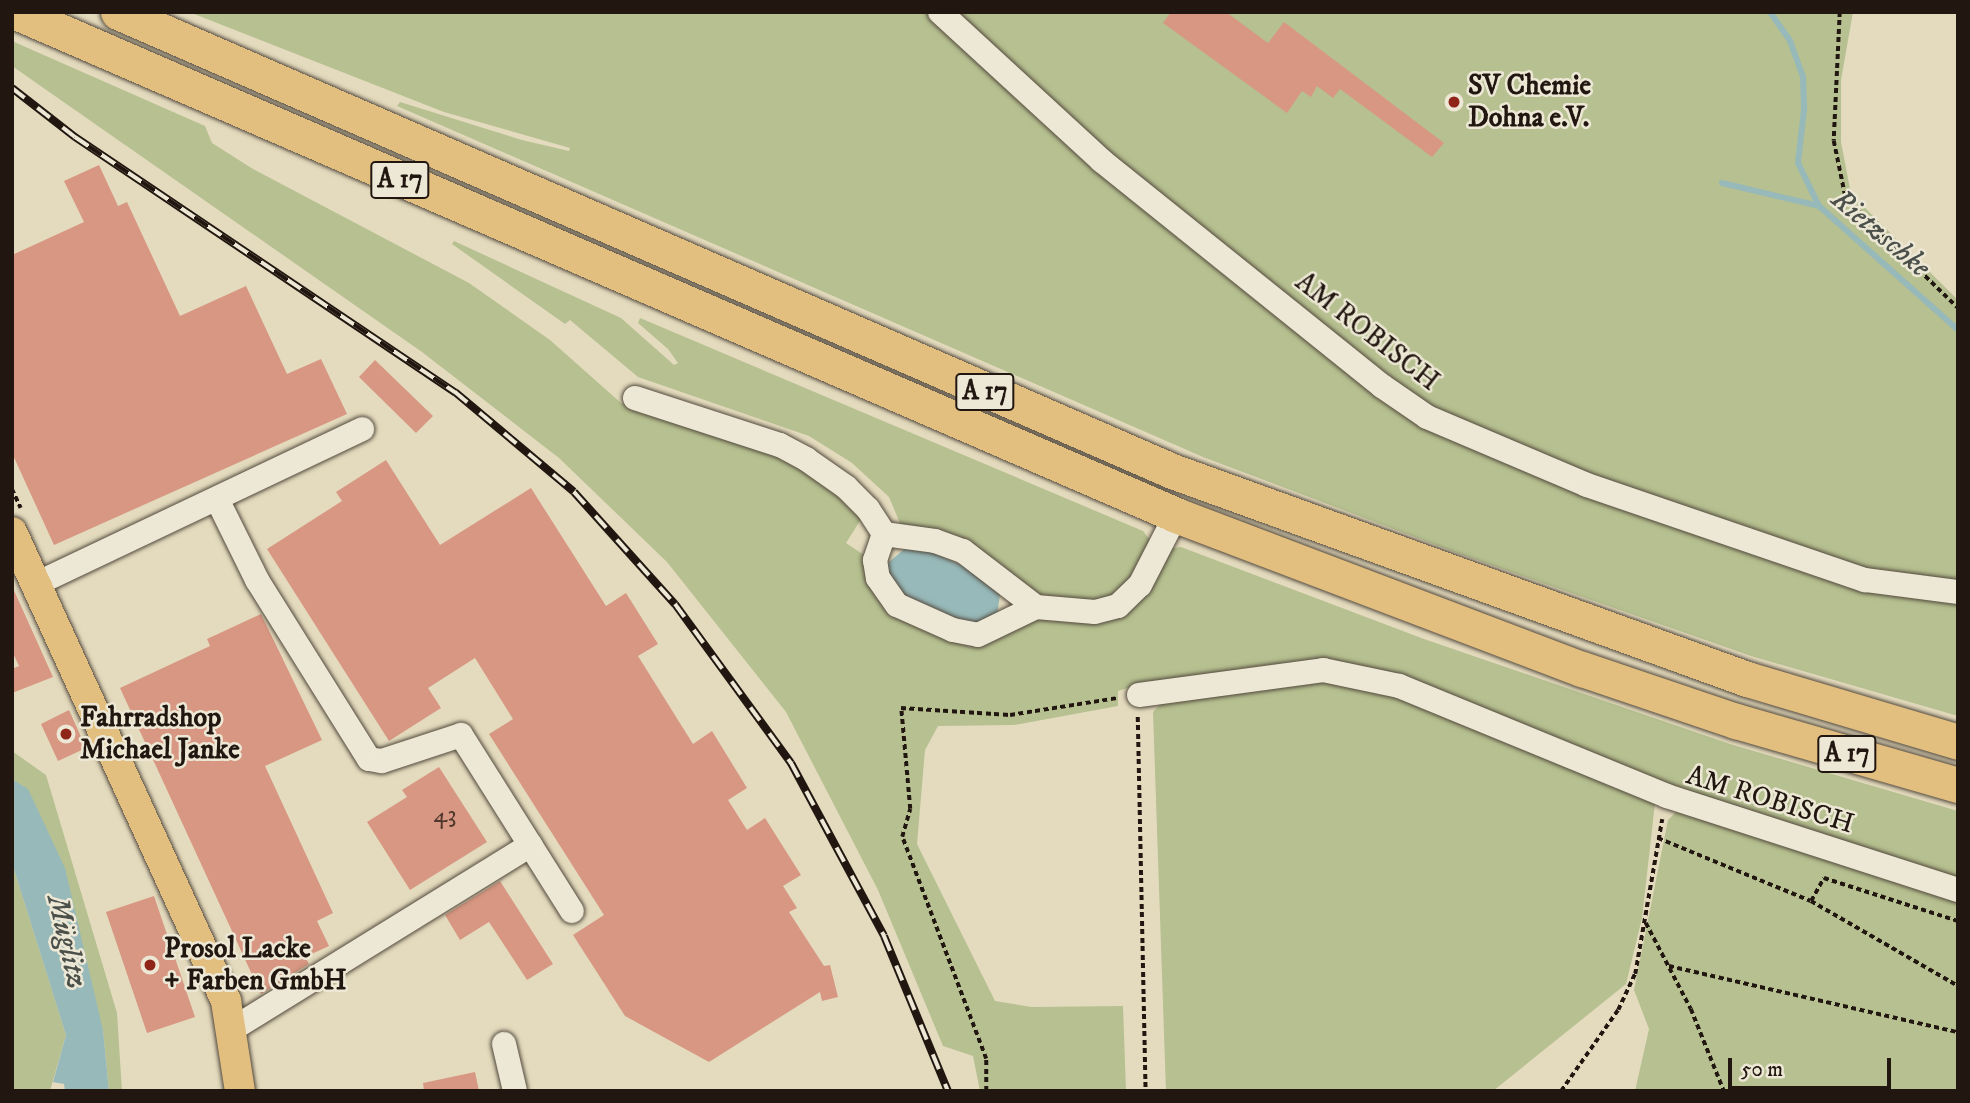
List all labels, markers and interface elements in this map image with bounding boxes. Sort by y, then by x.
place label: SV Chemie Dohna e.V. [1468,69,1591,135]
marker: SV Chemie Dohna e.V. [1446,94,1462,110]
road number: A 17 [370,158,430,202]
water label: Rietzschke [1823,182,1937,286]
street label: AM ROBISCH [1288,265,1446,399]
road number: A 17 [955,370,1015,414]
place label: Fahrradshop Michael Janke [80,701,240,767]
marker: Fahrradshop Michael Janke [58,726,74,742]
road number: A 17 [1817,732,1877,776]
street label: AM ROBISCH [1682,759,1858,841]
house number: 43 [434,802,456,830]
water label: Müglitz [38,892,94,992]
place label: Prosol Lacke + Farben GmbH [164,932,347,998]
marker: Prosol Lacke + Farben GmbH [142,957,158,973]
scale bar [1732,1044,1895,1088]
text: 50 m [1741,1057,1783,1083]

